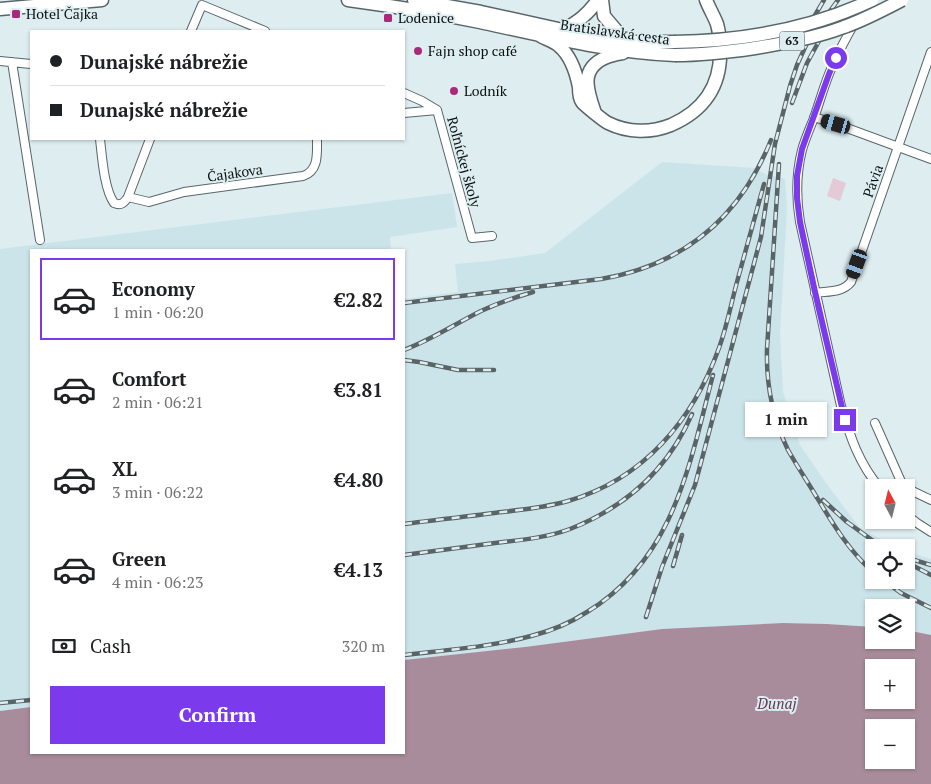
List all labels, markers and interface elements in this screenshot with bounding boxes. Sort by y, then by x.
place label: Hotel Čajka [26,4,98,23]
marker: Hotel Čajka [10,8,22,20]
place label: Lodenice [398,8,454,27]
marker: Lodenice [382,12,394,24]
street label: Bratislavská cesta [559,14,671,49]
road number: 63 [780,31,804,50]
place label: Fajn shop café [428,41,517,60]
marker: Fajn shop café [412,45,424,57]
route start [825,47,847,69]
text: Dunajské nábrežie [80,49,248,74]
place label: Lodník [464,81,508,100]
marker: Lodník [448,85,460,97]
text: Dunajské nábrežie [80,97,248,122]
car [819,113,852,135]
street label: Roľníckej školy [443,114,486,210]
street label: Čajakova [206,159,264,186]
street label: Pávia [858,162,887,200]
car [844,247,869,281]
text: Economy [112,276,195,301]
icon: car [52,277,97,322]
text: €2.82 [334,287,383,312]
text: 1 min · 06:20 [112,301,204,323]
text: Comfort [112,366,187,391]
icon: car [52,367,97,412]
text: €3.81 [334,377,383,402]
text: 2 min · 06:21 [112,391,204,413]
callout: 1 min [745,402,828,438]
text: 1 min [764,408,808,430]
route end [834,409,856,431]
text: XL [112,456,137,481]
icon: car [52,457,97,502]
text: €4.80 [334,467,383,492]
north arrow [865,479,915,529]
map controls [865,479,915,769]
text: 3 min · 06:22 [112,481,204,503]
button: locate [865,539,915,589]
text: Green [112,546,166,571]
icon: car [52,547,97,592]
text: €4.13 [334,557,383,582]
text: 4 min · 06:23 [112,571,204,593]
button: layers [865,599,915,649]
icon: cash [50,632,78,660]
text: Cash [90,633,131,658]
text: 320 m [342,635,385,657]
button: + [865,659,915,709]
button: Confirm [50,686,385,744]
water label: Dunaj [756,693,797,713]
button: − [865,719,915,769]

